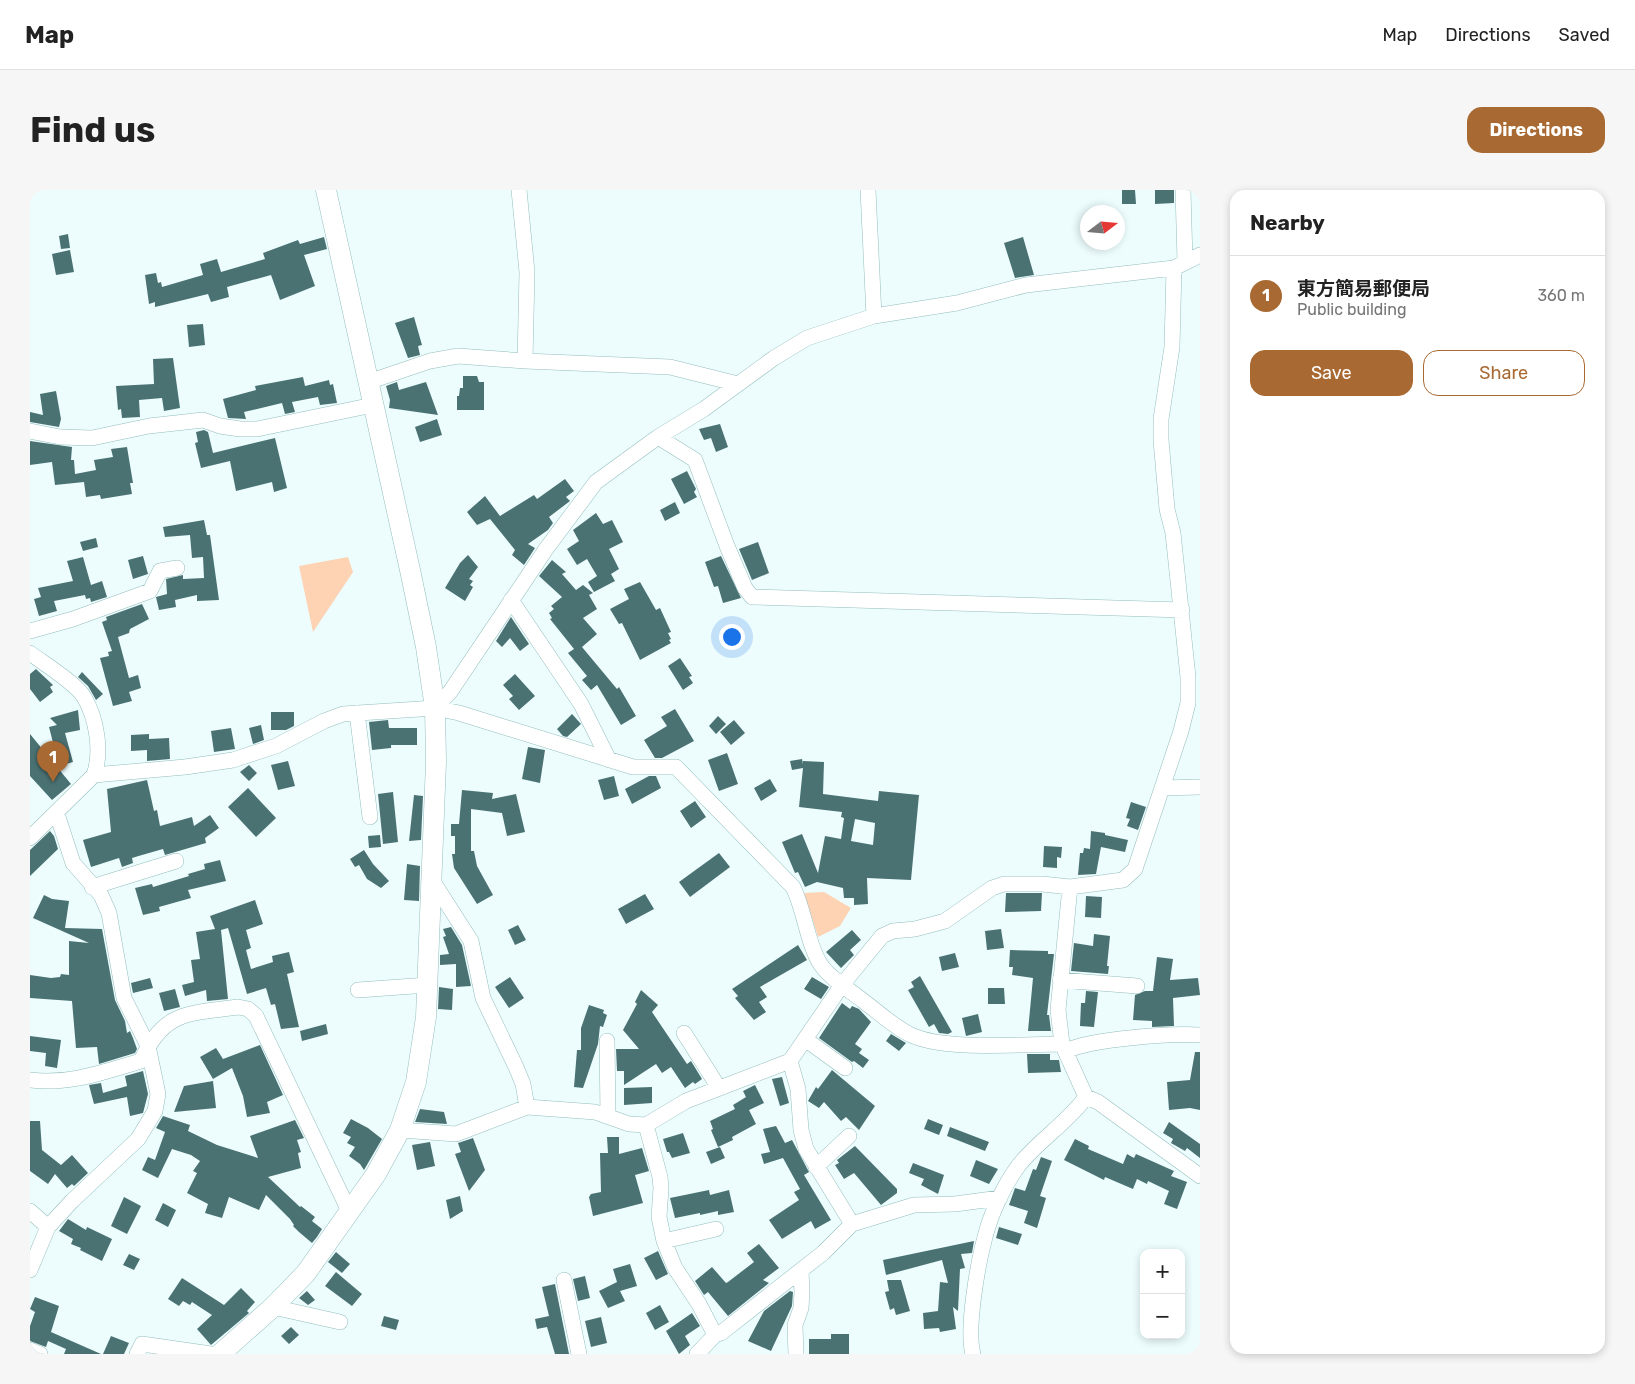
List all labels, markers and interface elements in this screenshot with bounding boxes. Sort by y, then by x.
text: Map [25,21,74,49]
text: Map [1382,24,1417,46]
text: Directions [1445,24,1531,46]
text: Saved [1559,24,1610,46]
button: Directions [1467,107,1605,153]
text: Find us [30,109,155,151]
north arrow [1080,205,1125,250]
text: Nearby [1250,210,1325,235]
text: 東方簡易郵便局 [1297,277,1430,300]
text: 1 [1262,286,1270,305]
text: 360 m [1537,286,1585,305]
text: Public building [1297,300,1407,319]
button: Save [1250,350,1413,396]
button: Share [1423,350,1585,396]
your location [719,624,745,650]
pin: 1 [37,741,69,782]
map controls [1140,1249,1185,1339]
button: + [1140,1249,1185,1294]
button: − [1140,1294,1185,1339]

